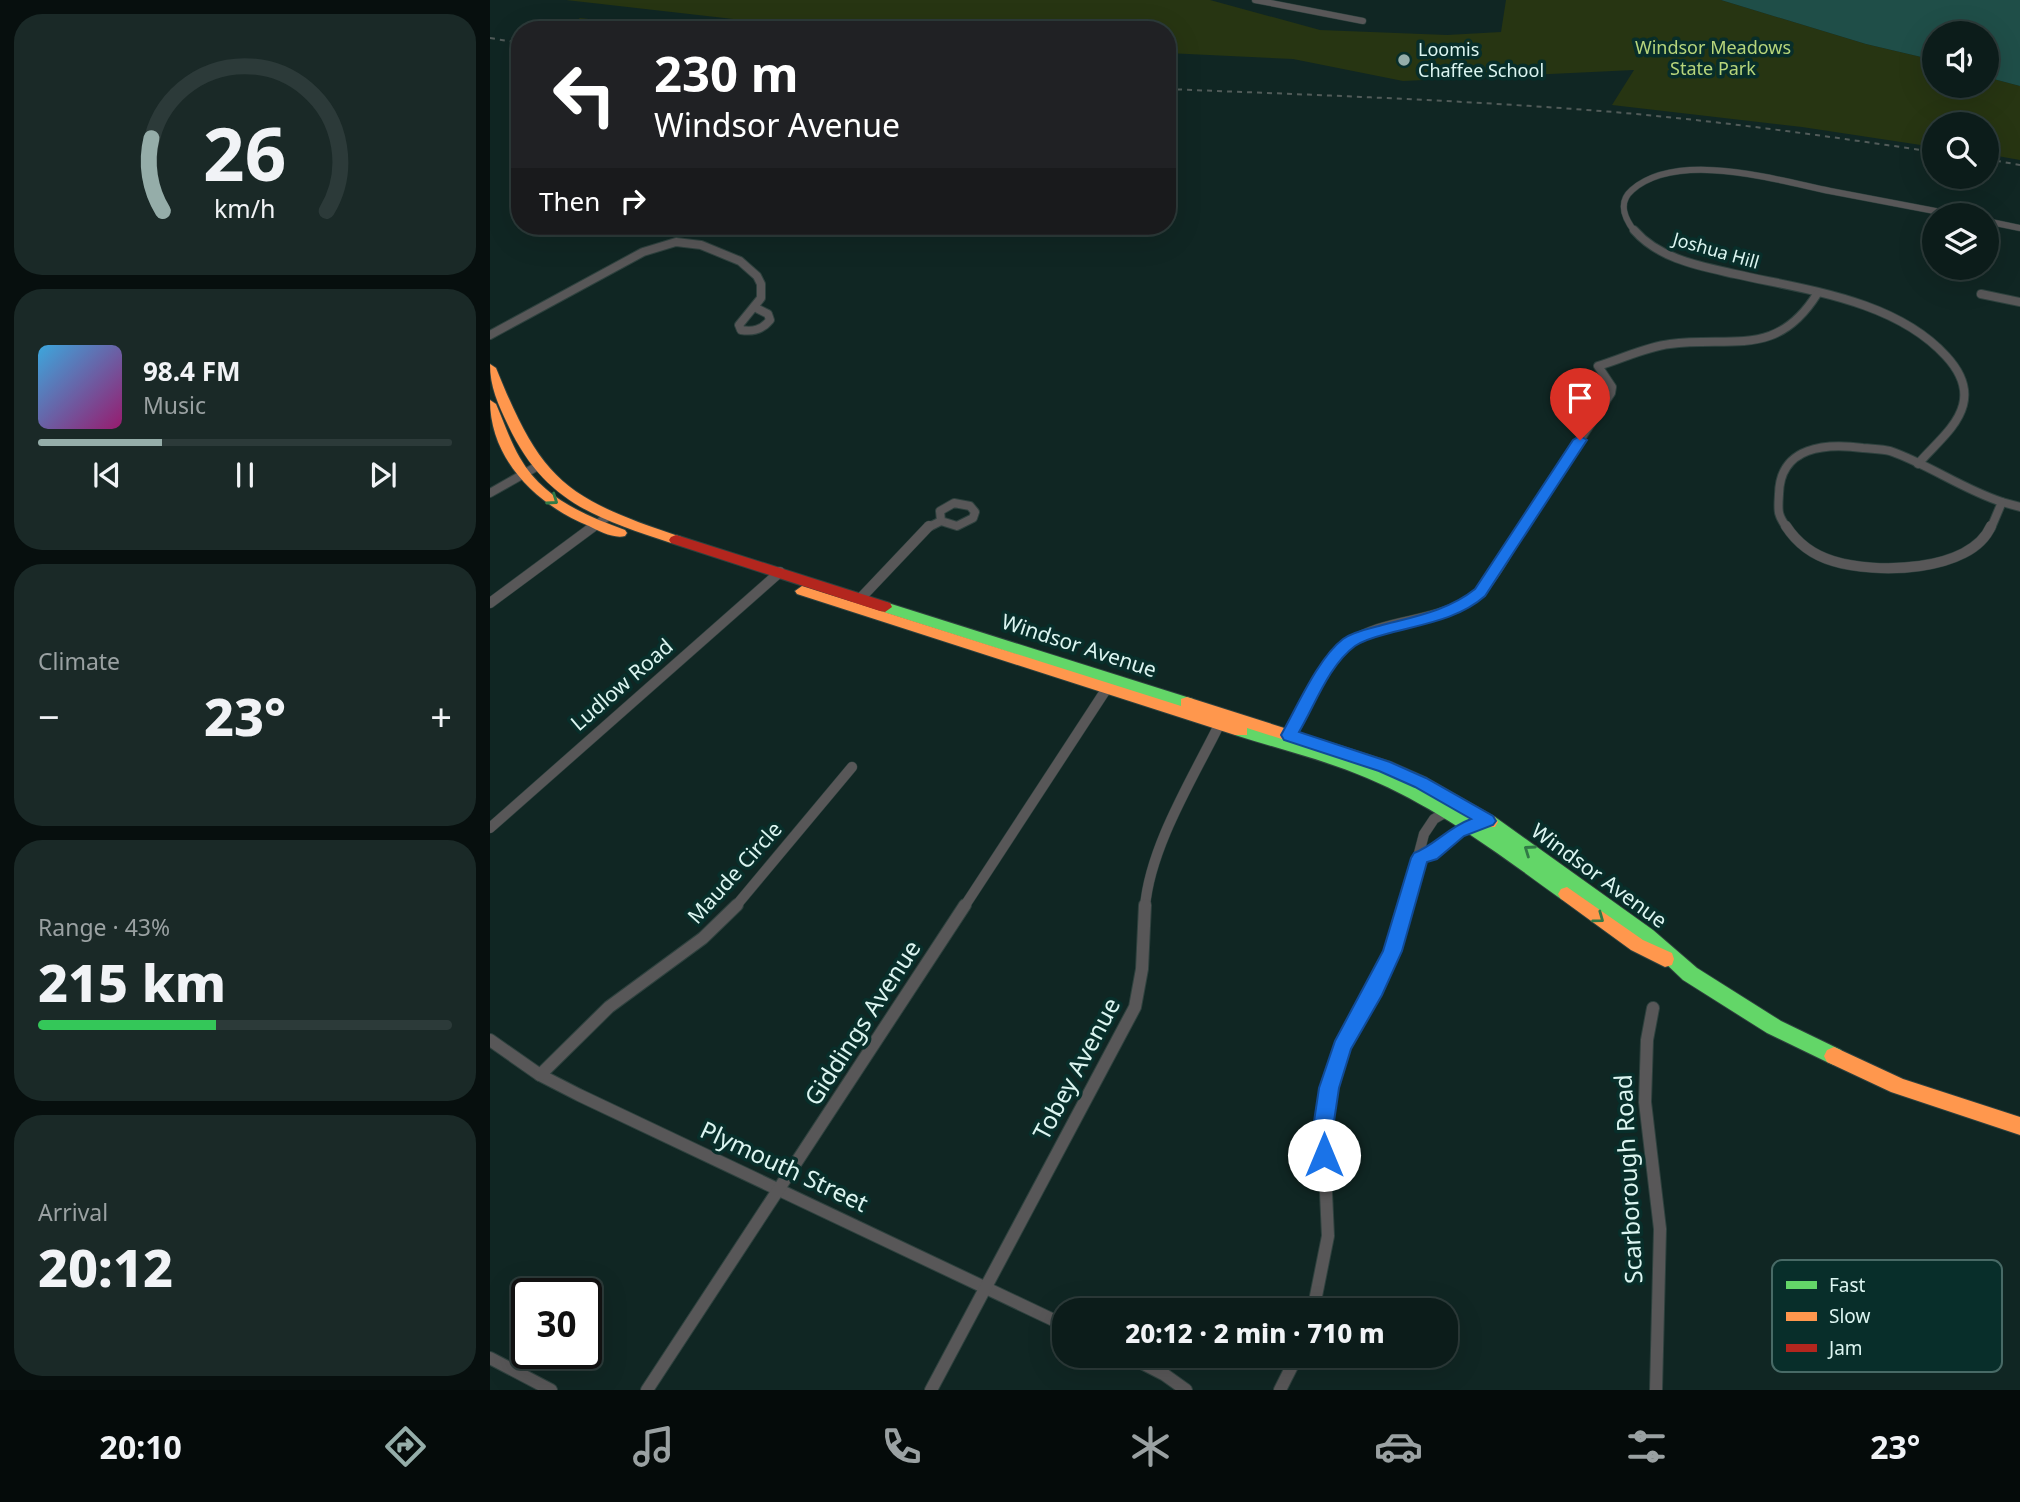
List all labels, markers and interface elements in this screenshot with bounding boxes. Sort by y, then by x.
map controls [1922,21,1999,280]
button: sound [1922,21,1999,98]
park label: Windsor Meadows State Park [1635,35,1791,80]
place label: Loomis Chaffee School [1418,37,1544,82]
text: 230 m [654,40,799,106]
icon: left [539,49,630,140]
marker: Loomis Chaffee School [1396,52,1412,68]
text: 26 [203,103,287,202]
text: Windsor Avenue [654,103,900,146]
button: search [1922,112,1999,189]
icon: right [614,182,652,220]
text: Then [539,183,600,219]
text: km/h [214,190,276,224]
button: layers [1922,203,1999,280]
street label: Joshua Hill [1668,226,1762,274]
text: 98.4 FM [143,353,240,389]
pin [1550,368,1610,440]
icon: arrive [1561,379,1599,417]
text: Music [143,389,206,421]
icon: previous [88,456,126,494]
icon: pause [226,456,264,494]
icon: next [364,456,402,494]
one-way arrow [545,492,558,504]
street label: Windsor Avenue [998,607,1160,683]
street label: Ludlow Road [564,632,678,736]
text: Climate [38,645,120,677]
text: 23° [204,680,286,751]
text: − [38,690,60,742]
text: + [430,690,452,742]
street label: Maude Circle [681,815,788,929]
street label: Windsor Avenue [1526,816,1673,934]
one-way arrow [1524,846,1537,858]
one-way arrow [1591,910,1603,922]
text: Range · 43% [38,911,170,943]
street label: Giddings Avenue [796,933,928,1111]
text: 215 km [38,946,226,1017]
street label: Tobey Avenue [1024,991,1127,1145]
street label: Scarborough Road [1606,1074,1649,1285]
street label: Plymouth Street [695,1112,874,1219]
position arrow [1287,1118,1361,1192]
text: Arrival [38,1196,108,1228]
text: 20:12 [38,1231,173,1302]
legend [1772,1260,2002,1372]
text: Fast [1829,1272,1866,1298]
speed limit sign: 30 [511,1278,602,1369]
text: Slow [1829,1303,1870,1329]
text: 20:12 · 2 min · 710 m [1125,1315,1385,1351]
text: Jam [1827,1335,1863,1361]
icon: directions [381,1422,430,1471]
icon: music [629,1422,678,1471]
icon: phone [877,1422,926,1471]
icon: climate [1126,1422,1175,1471]
icon: car [1374,1422,1423,1471]
icon: filters [1622,1422,1671,1471]
text: 20:10 [100,1425,182,1468]
text: 23° [1870,1425,1920,1468]

